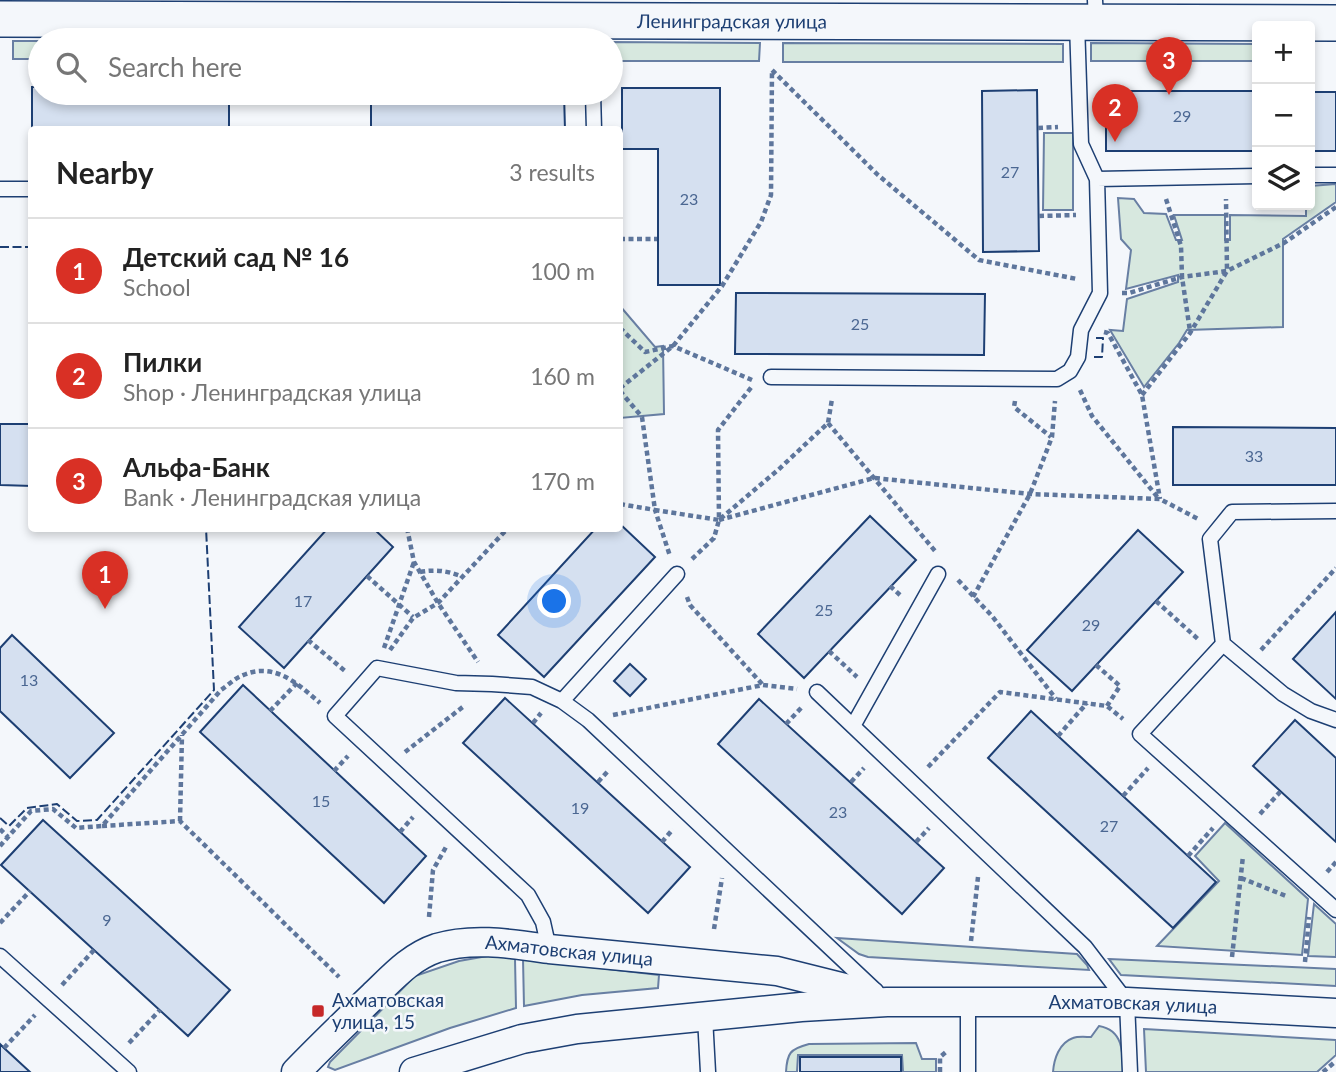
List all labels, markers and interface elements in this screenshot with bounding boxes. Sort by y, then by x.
street label: Ленинградская улица [636,9,827,32]
map controls [1252,21,1315,210]
button: + [1252,21,1315,84]
search box [28,28,623,105]
pin: 3 [1146,37,1192,95]
icon: search [52,48,90,86]
text: Search here [108,51,242,83]
pin: 2 [1092,84,1138,142]
button: − [1252,84,1315,147]
house number: 29 [1173,106,1191,125]
button: layers [1252,147,1315,210]
text: Nearby [56,154,154,190]
text: 3 results [509,158,595,186]
house number: 27 [1001,162,1019,181]
house number: 23 [680,189,698,208]
text: Детский сад № 16 [123,241,349,273]
text: 1 [72,257,86,285]
text: 100 m [530,257,595,285]
text: School [123,273,191,301]
house number: 25 [851,314,869,333]
text: Пилки [123,346,202,378]
text: 2 [72,362,86,390]
text: 160 m [530,362,595,390]
text: Shop · Ленинградская улица [123,378,422,406]
house number: 33 [1245,446,1263,465]
text: Альфа-Банк [123,451,270,483]
text: 3 [72,467,86,495]
text: 170 m [530,467,595,495]
text: Bank · Ленинградская улица [123,483,421,511]
pin: 1 [82,551,128,609]
your location [537,584,571,618]
house number: 17 [294,591,312,610]
house number: 25 [815,600,833,619]
house number: 29 [1082,615,1100,634]
house number: 13 [20,670,38,689]
house number: 15 [312,791,330,810]
house number: 19 [571,798,589,817]
house number: 23 [829,802,847,821]
house number: 27 [1100,816,1118,835]
house number: 9 [102,910,112,929]
street label: Ахматовская улица [485,930,654,970]
place label: Ахматовская улица, 15 [332,988,444,1033]
street label: Ахматовская улица [1048,990,1218,1018]
marker: Ахматовская улица, 15 [310,1003,326,1019]

